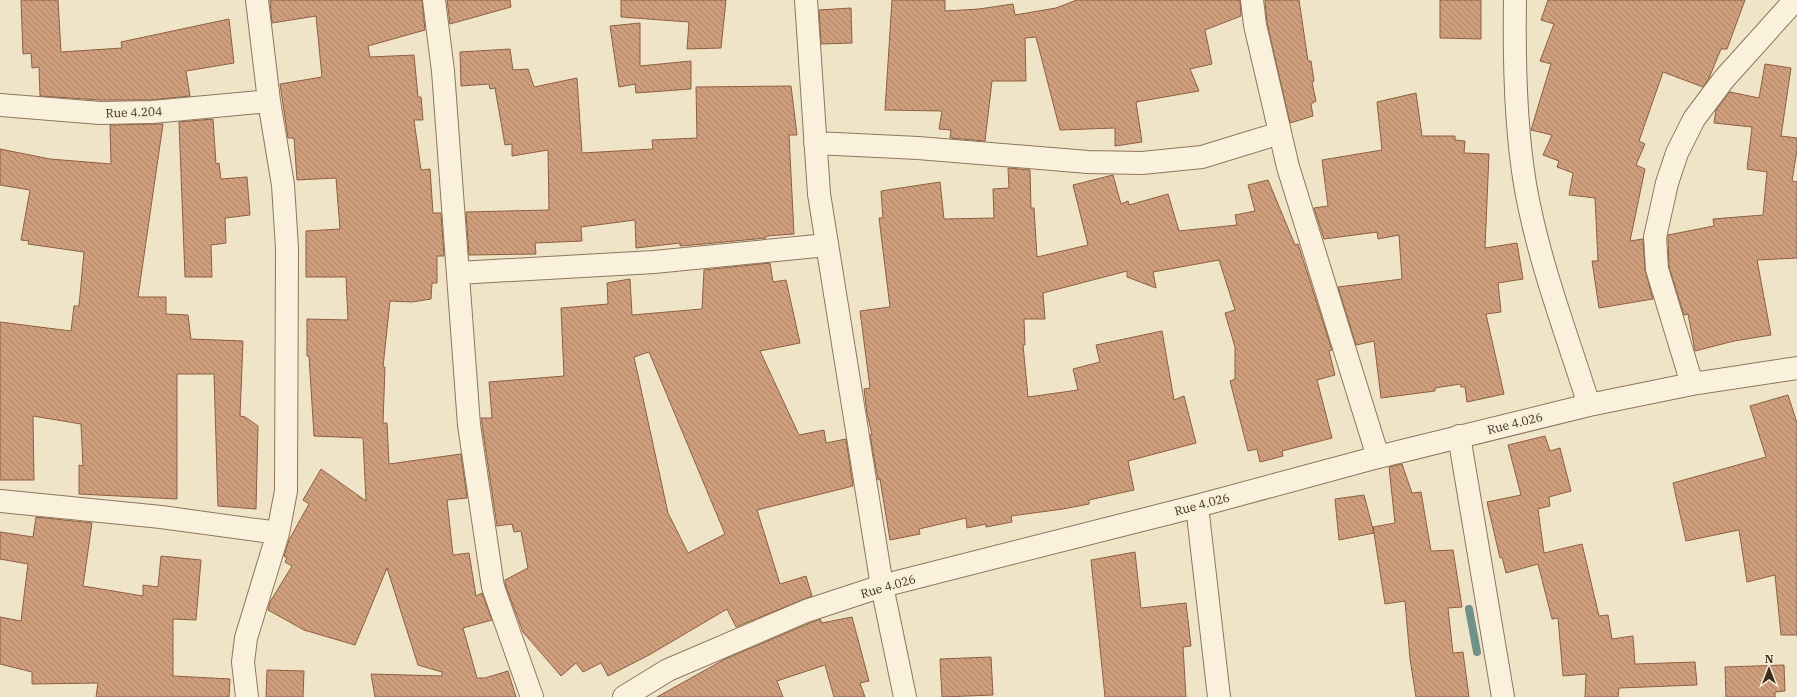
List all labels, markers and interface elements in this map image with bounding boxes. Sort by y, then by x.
street label: Rue 4.204 [105,104,163,120]
street label: Rue 4.026 [1486,409,1544,437]
street label: Rue 4.026 [1173,489,1231,519]
street label: Rue 4.026 [859,571,917,601]
north arrow [1749,649,1789,689]
text: N [1765,652,1774,666]

